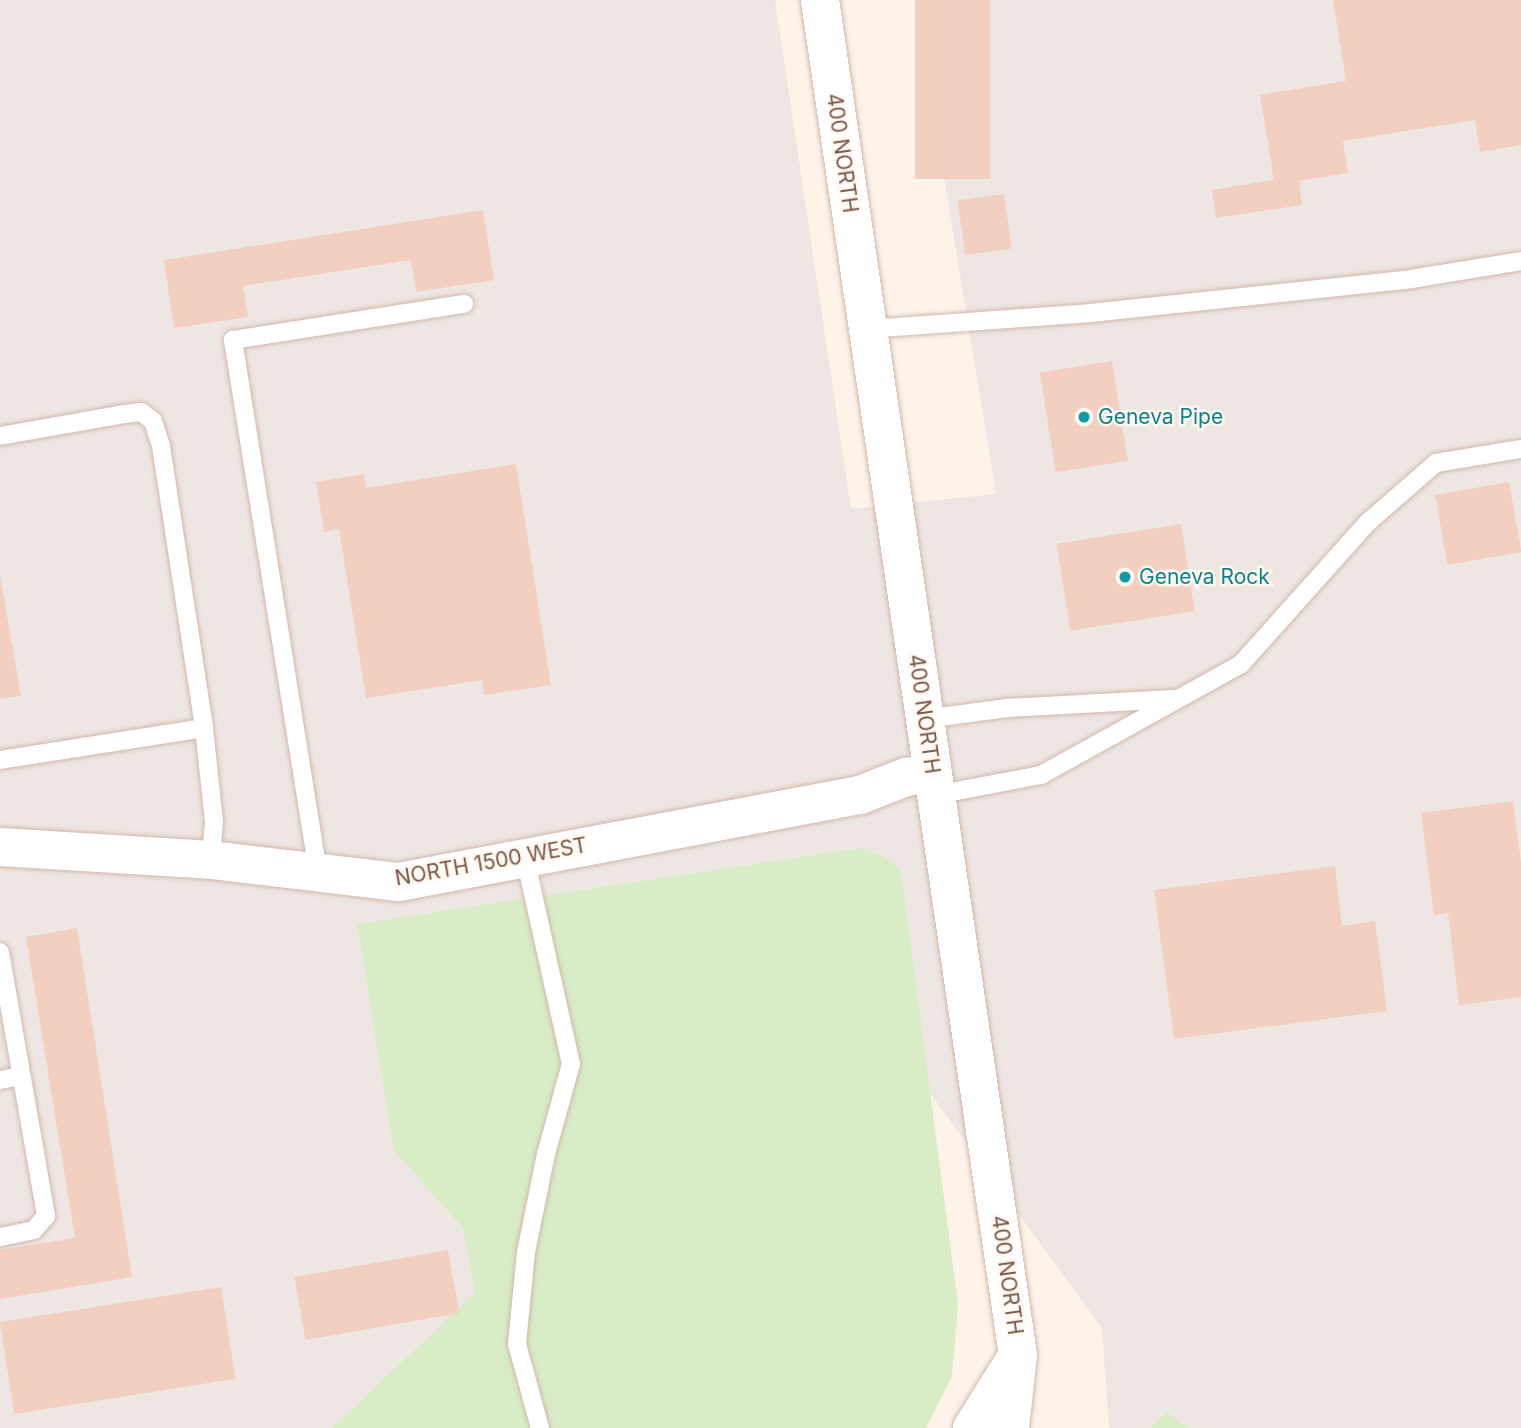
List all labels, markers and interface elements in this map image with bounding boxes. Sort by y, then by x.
street label: 400 NORTH [821,92,863,214]
place label: Geneva Pipe [1098,404,1223,430]
marker: Geneva Pipe [1076,409,1092,425]
place label: Geneva Rock [1139,564,1270,590]
marker: Geneva Rock [1117,569,1133,585]
street label: 400 NORTH [903,653,945,775]
street label: NORTH 1500 WEST [393,833,589,891]
street label: 400 NORTH [986,1214,1028,1336]

